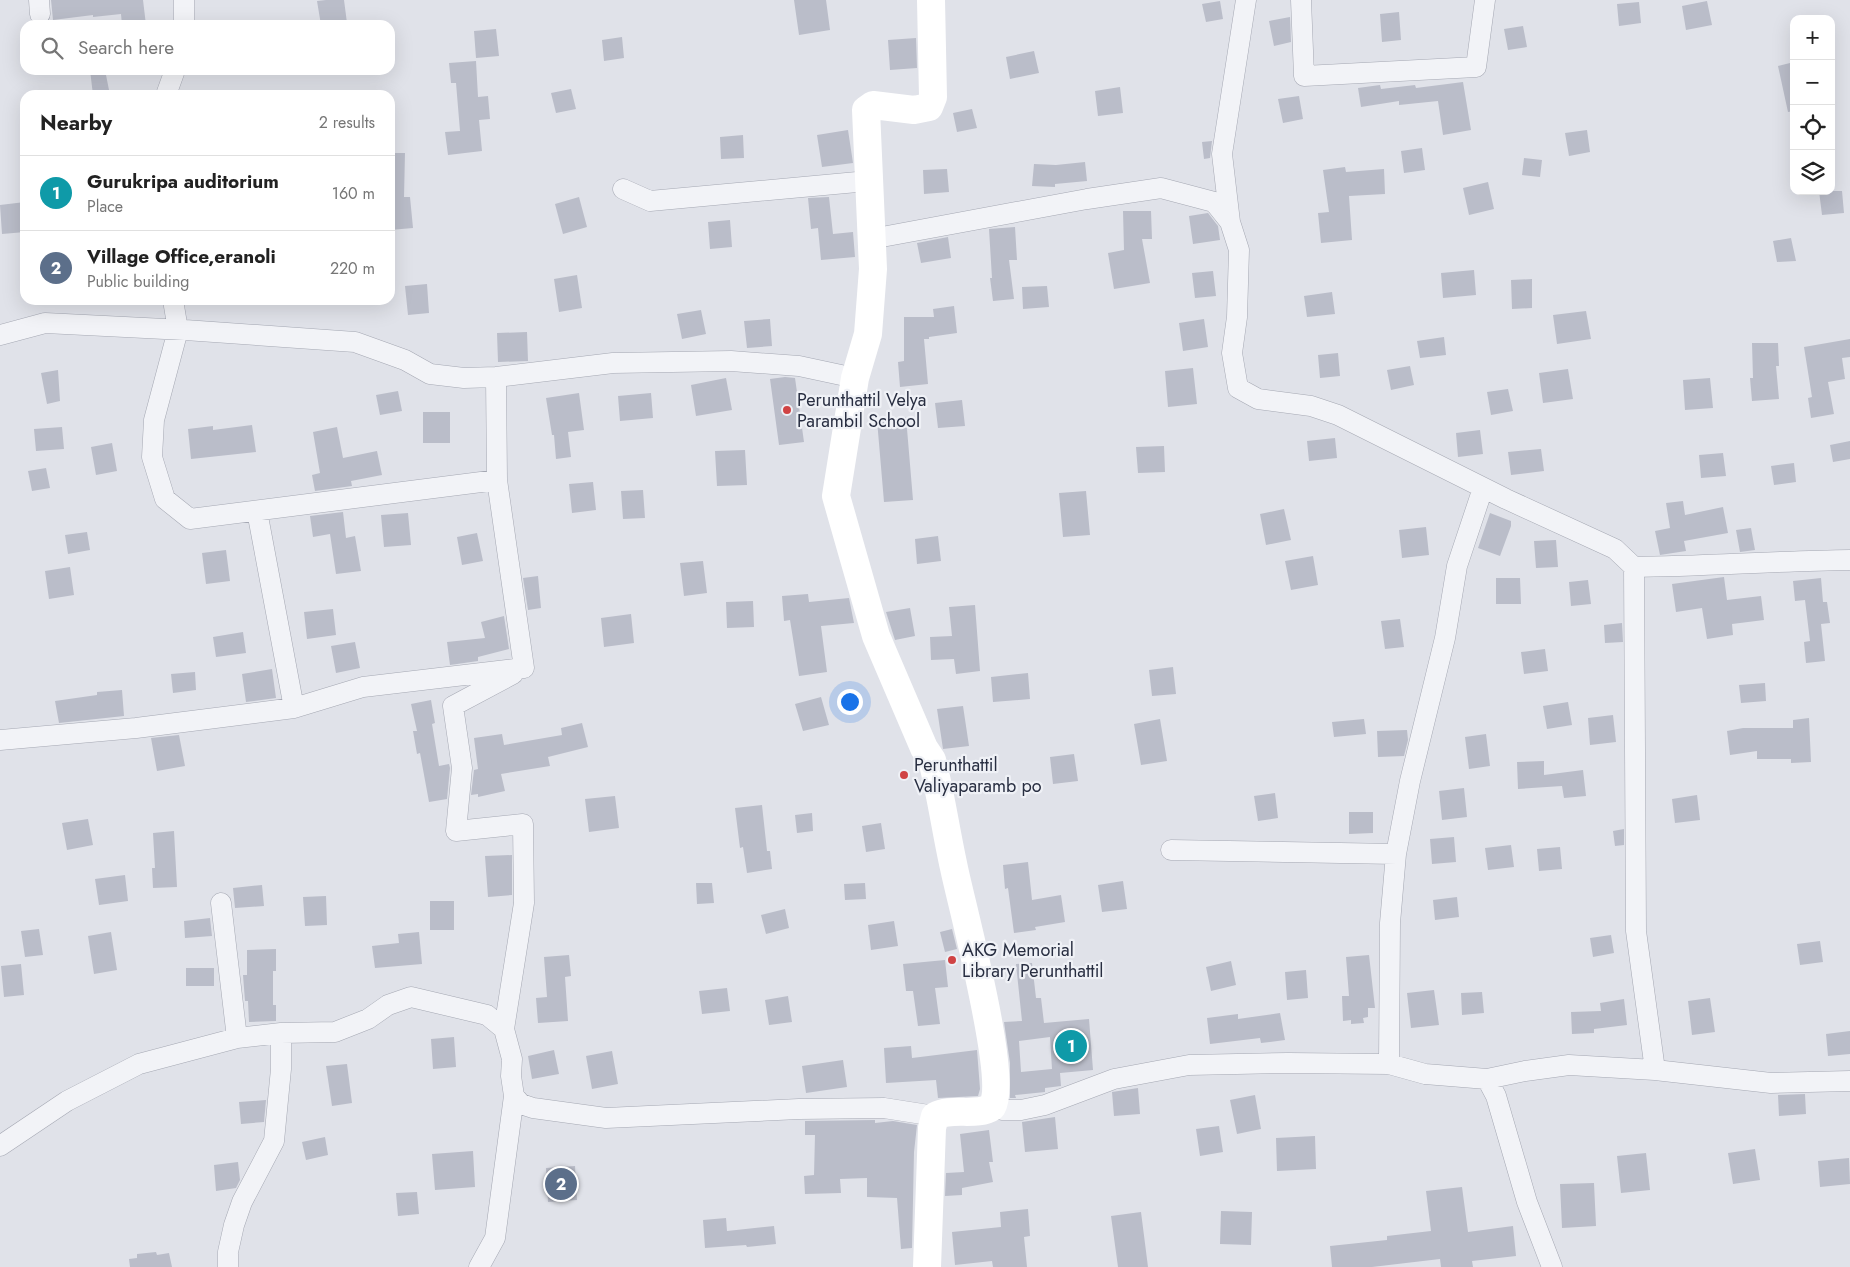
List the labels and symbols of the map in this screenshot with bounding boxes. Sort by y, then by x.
place label: Perunthattil Velya Parambil School [797,387,926,434]
marker: Perunthattil Velya Parambil School [781,404,793,416]
your location [837,689,863,715]
place label: Perunthattil Valiyaparamb po [914,752,1042,799]
marker: Perunthattil Valiyaparamb po [898,769,910,781]
place label: AKG Memorial Library Perunthattil [962,937,1103,984]
marker: AKG Memorial Library Perunthattil [946,954,958,966]
pin: 1 [1055,1027,1087,1065]
pin: 2 [545,1165,577,1203]

